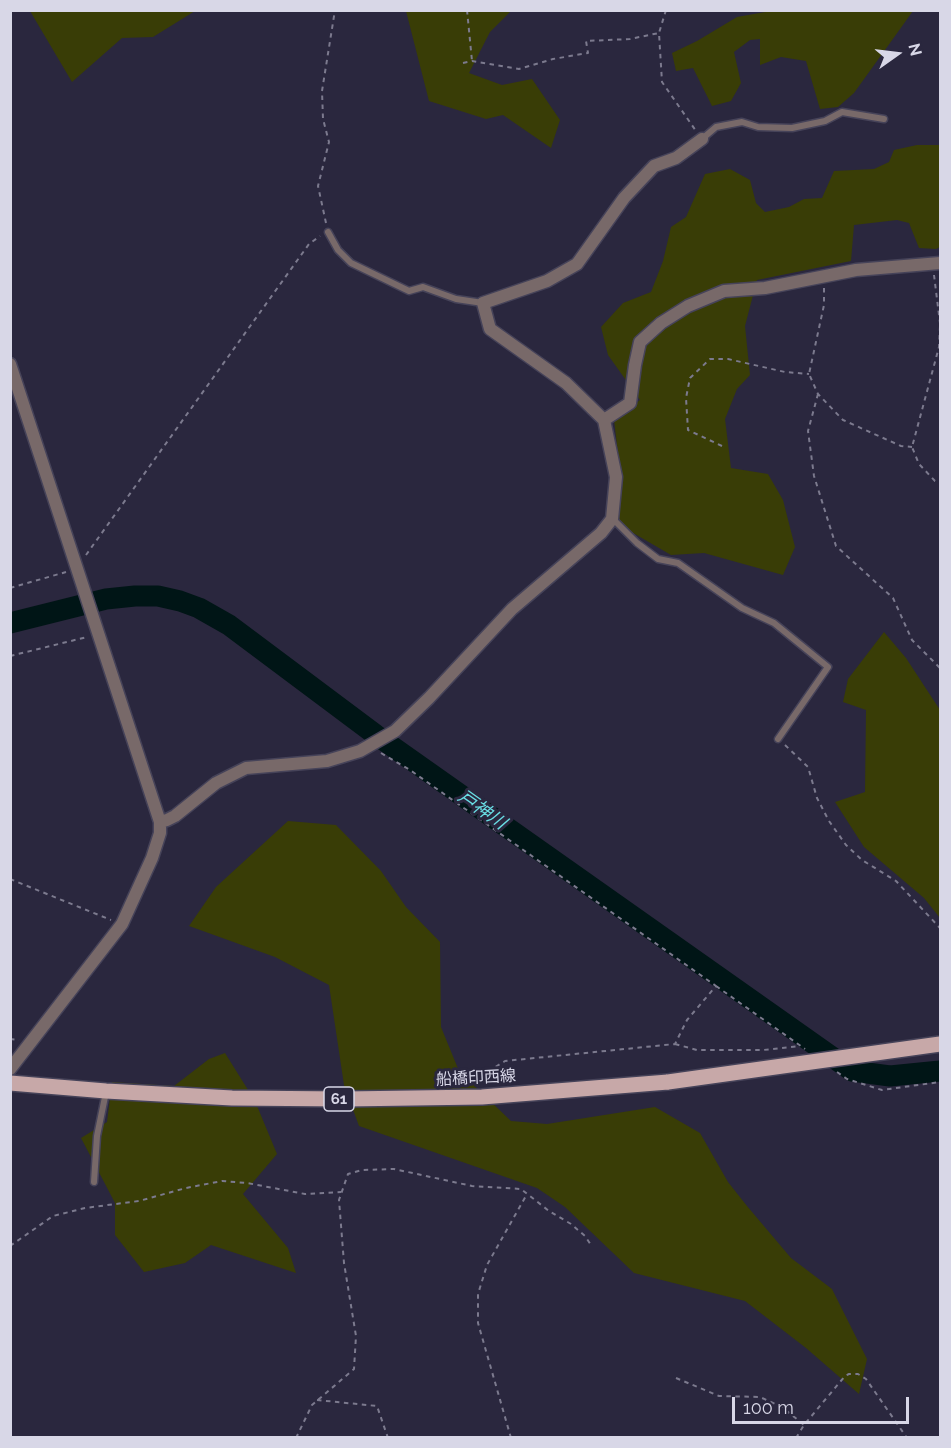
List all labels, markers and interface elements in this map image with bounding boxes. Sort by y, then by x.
north arrow [867,24,927,84]
text: N [904,41,926,58]
water label: 戸神川 [454,786,510,834]
street label: 船橋印西線 [436,1066,516,1090]
road number: 61 [324,1087,354,1111]
scale bar [735,1385,912,1423]
text: 100 m [743,1397,794,1418]

